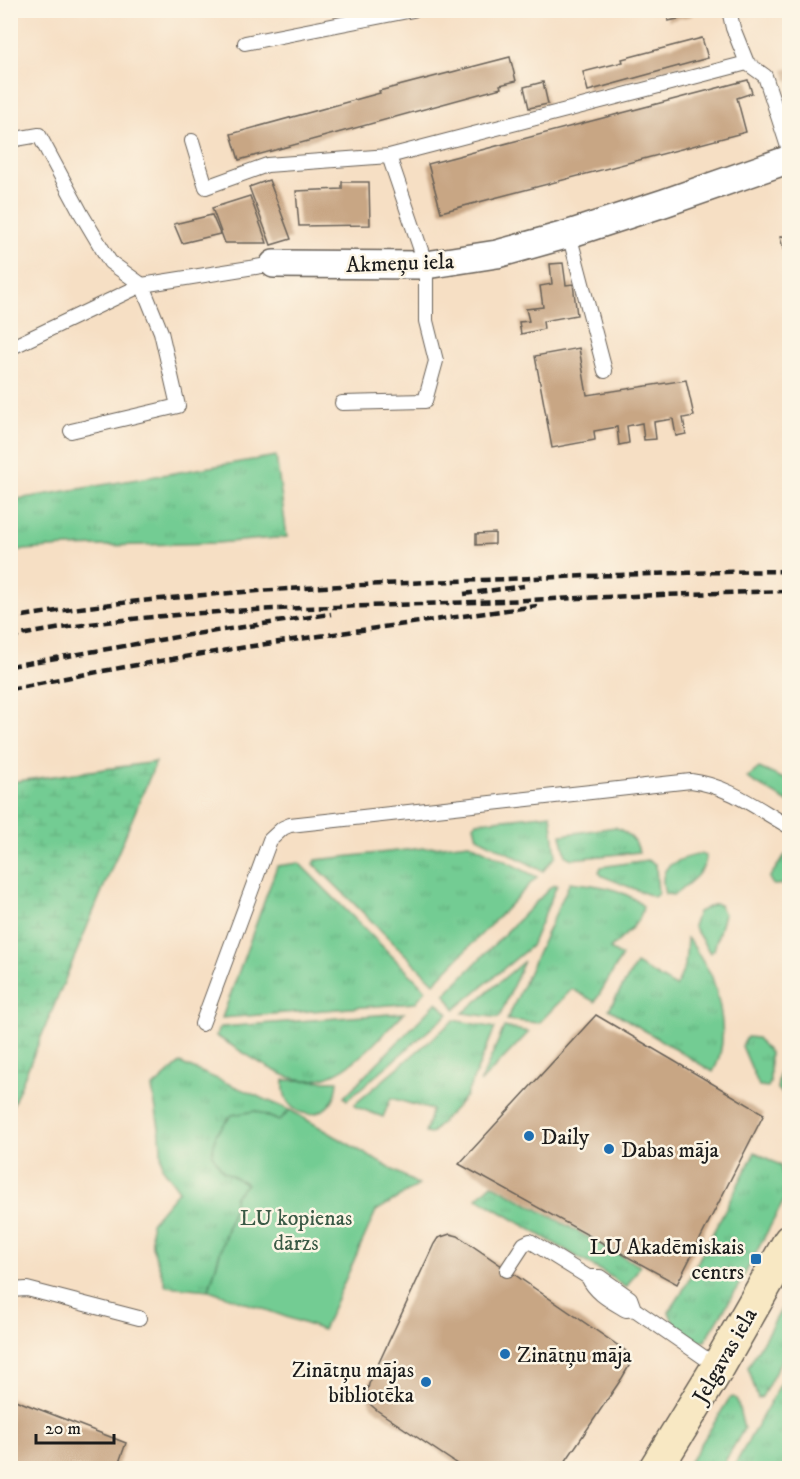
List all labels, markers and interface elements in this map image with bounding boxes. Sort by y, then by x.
street label: Akmeņu iela [346,248,455,279]
place label: Daily [541,1124,590,1151]
marker: Daily [522,1129,536,1143]
place label: Dabas māja [621,1137,720,1164]
marker: Dabas māja [602,1142,616,1156]
park label: LU kopienas dārzs [240,1205,352,1257]
place label: LU Akadēmiskais centrs [590,1234,744,1286]
marker: LU Akadēmiskais centrs [749,1252,763,1266]
street label: Jelgavas iela [686,1303,764,1410]
place label: Zinātņu māja [517,1342,633,1369]
marker: Zinātņu māja [498,1347,512,1361]
place label: Zinātņu mājas bibliotēka [292,1357,415,1409]
marker: Zinātņu mājas bibliotēka [419,1375,433,1389]
scale bar [36,1407,114,1445]
text: 20 m [45,1418,81,1440]

